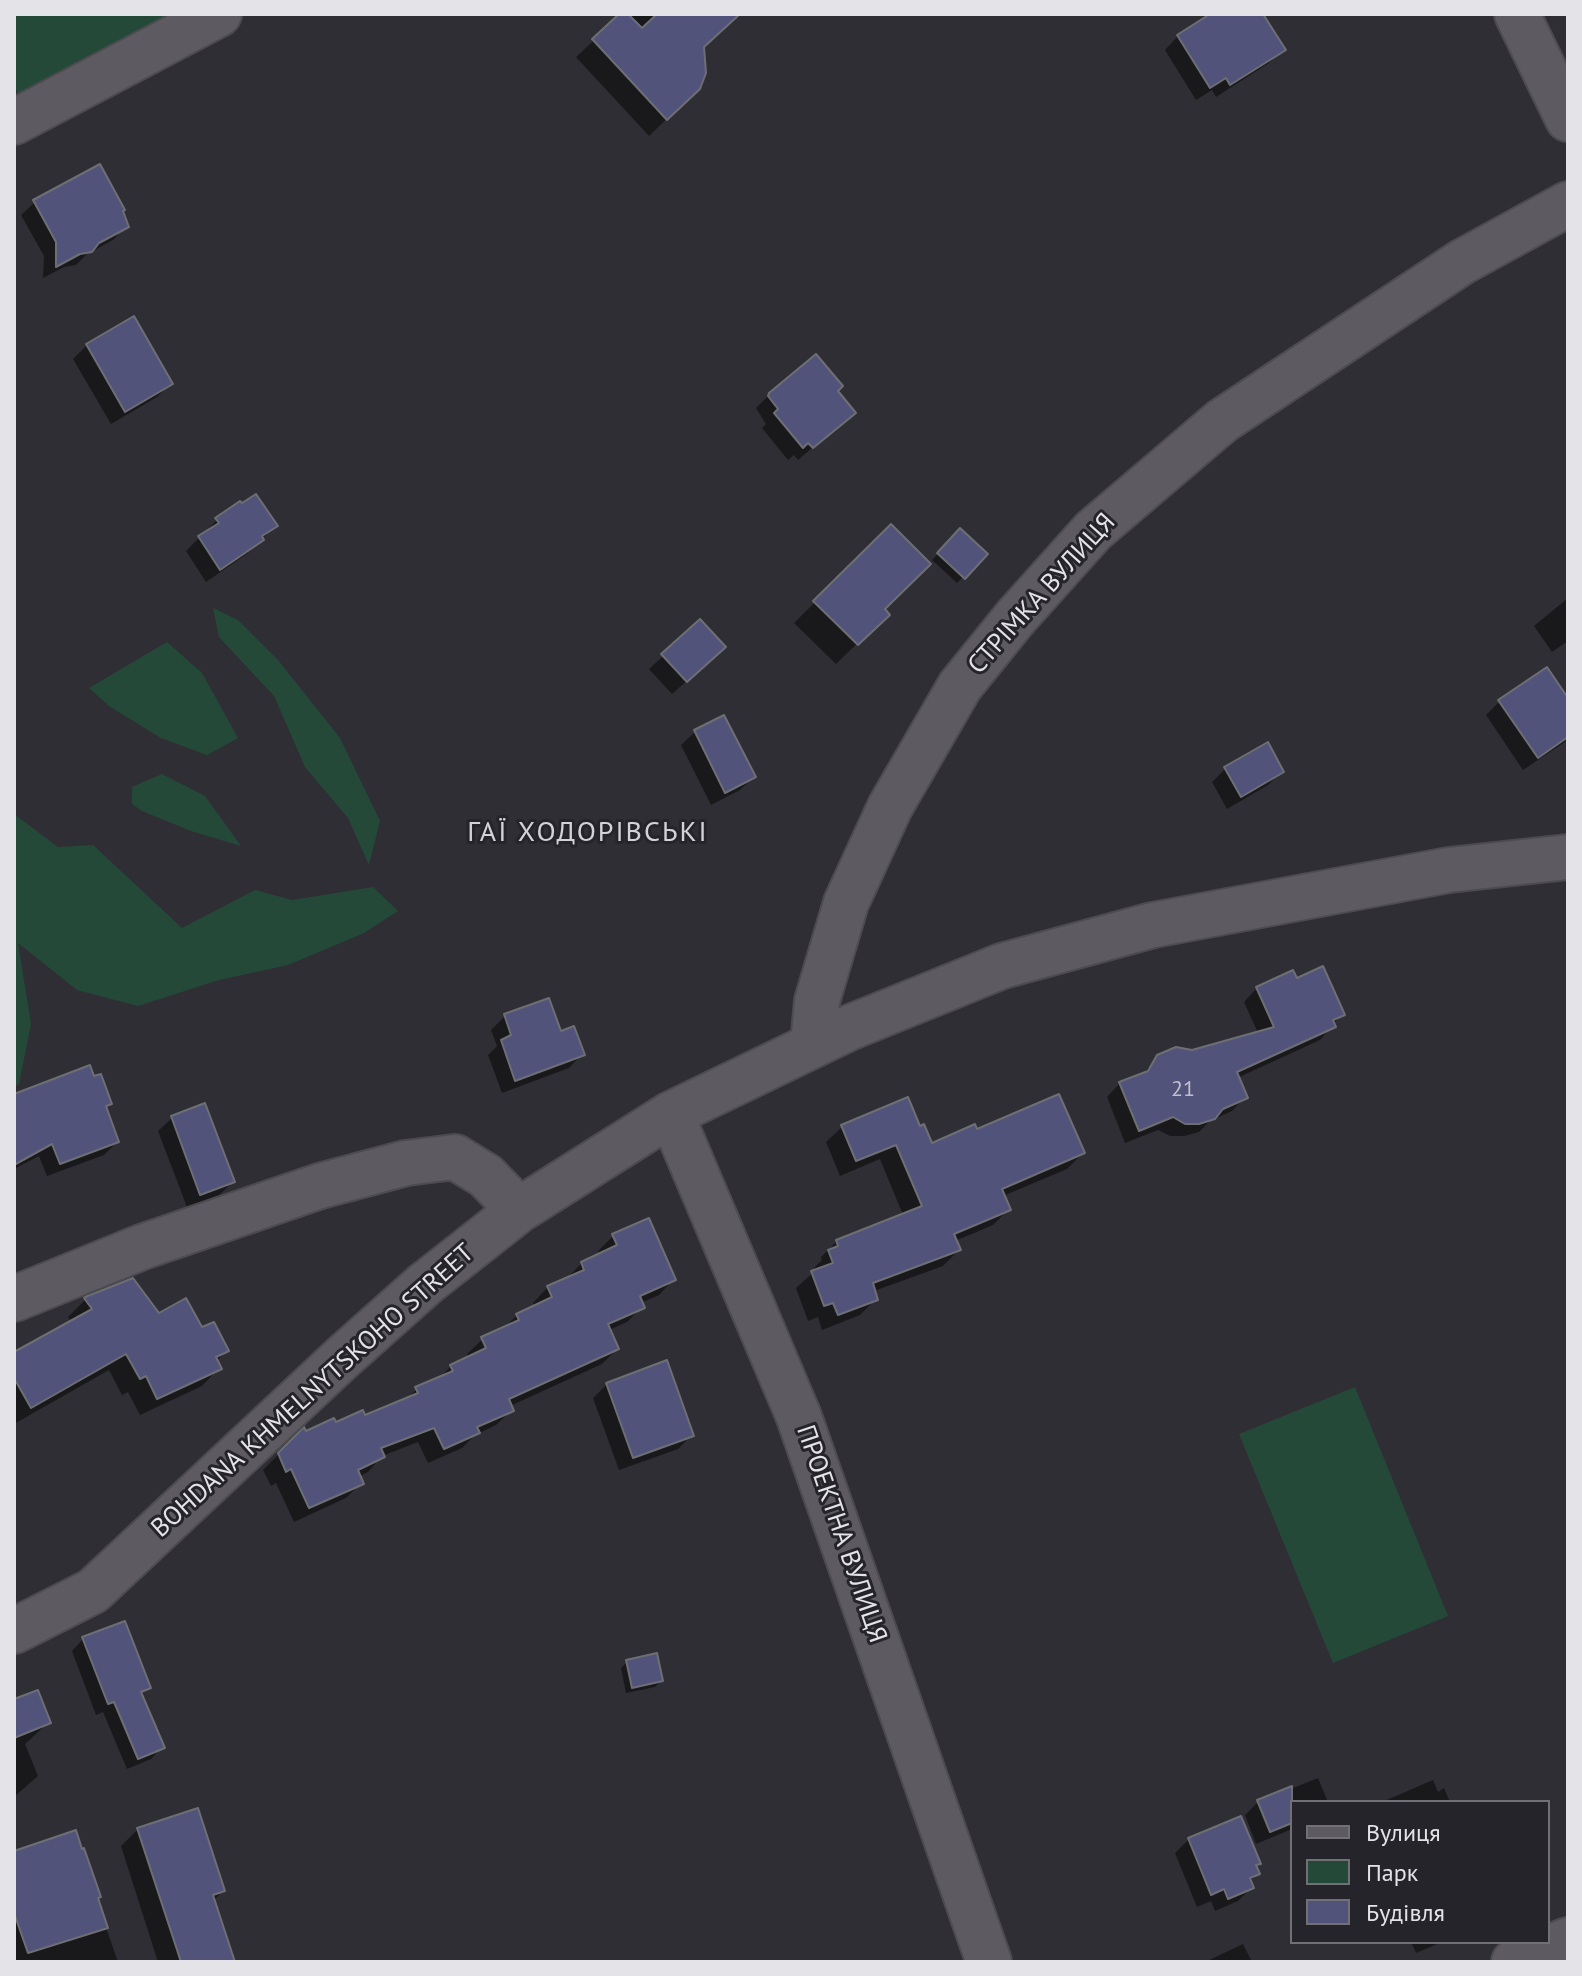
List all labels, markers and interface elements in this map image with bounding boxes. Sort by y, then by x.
street label: СТРІМКА ВУЛИЦЯ [962,507,1122,681]
district label: ГАЇ ХОДОРІВСЬКІ [467,816,709,850]
house number: 21 [1171,1077,1195,1103]
street label: BOHDANA KHMELNYTSKOHO STREET [145,1238,481,1544]
street label: ПРОЕКТНА ВУЛИЦЯ [789,1421,893,1647]
legend [1290,1800,1550,1944]
text: Вулиця [1366,1817,1441,1848]
text: Парк [1366,1857,1418,1888]
text: Будівля [1366,1897,1445,1928]

